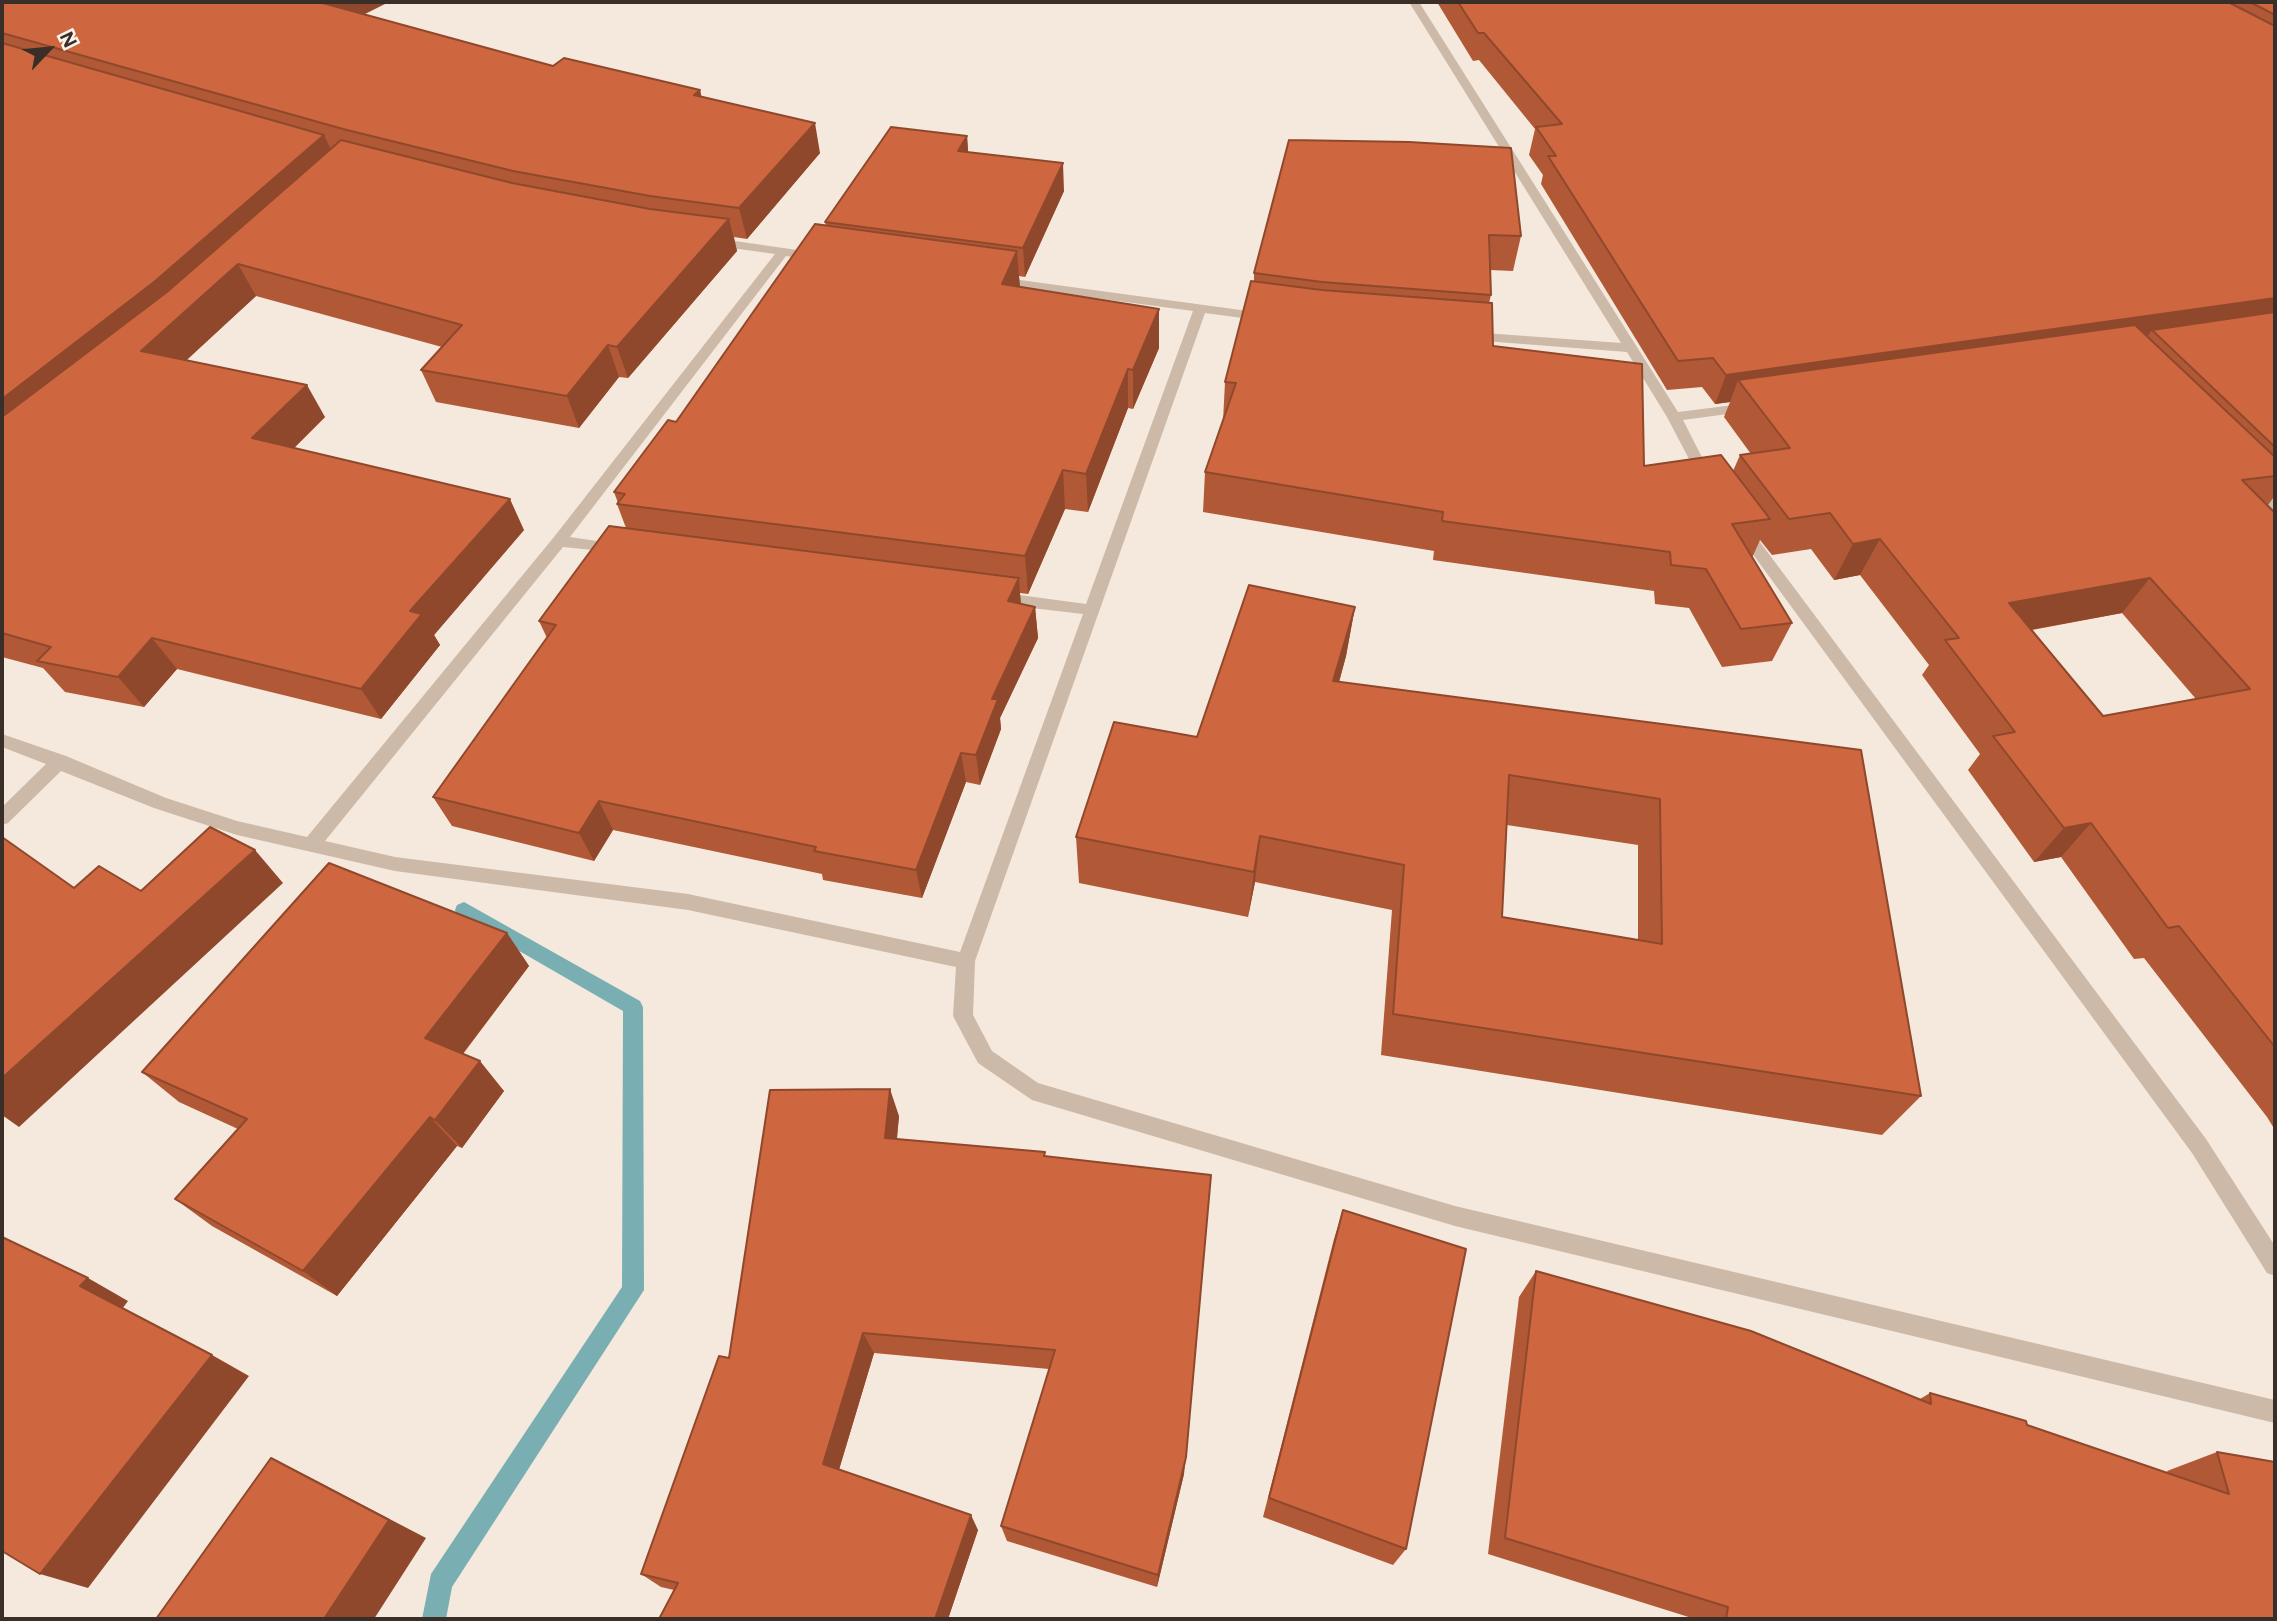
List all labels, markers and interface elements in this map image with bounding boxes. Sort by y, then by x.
north arrow [14,14,84,84]
text: N [55,28,82,51]

